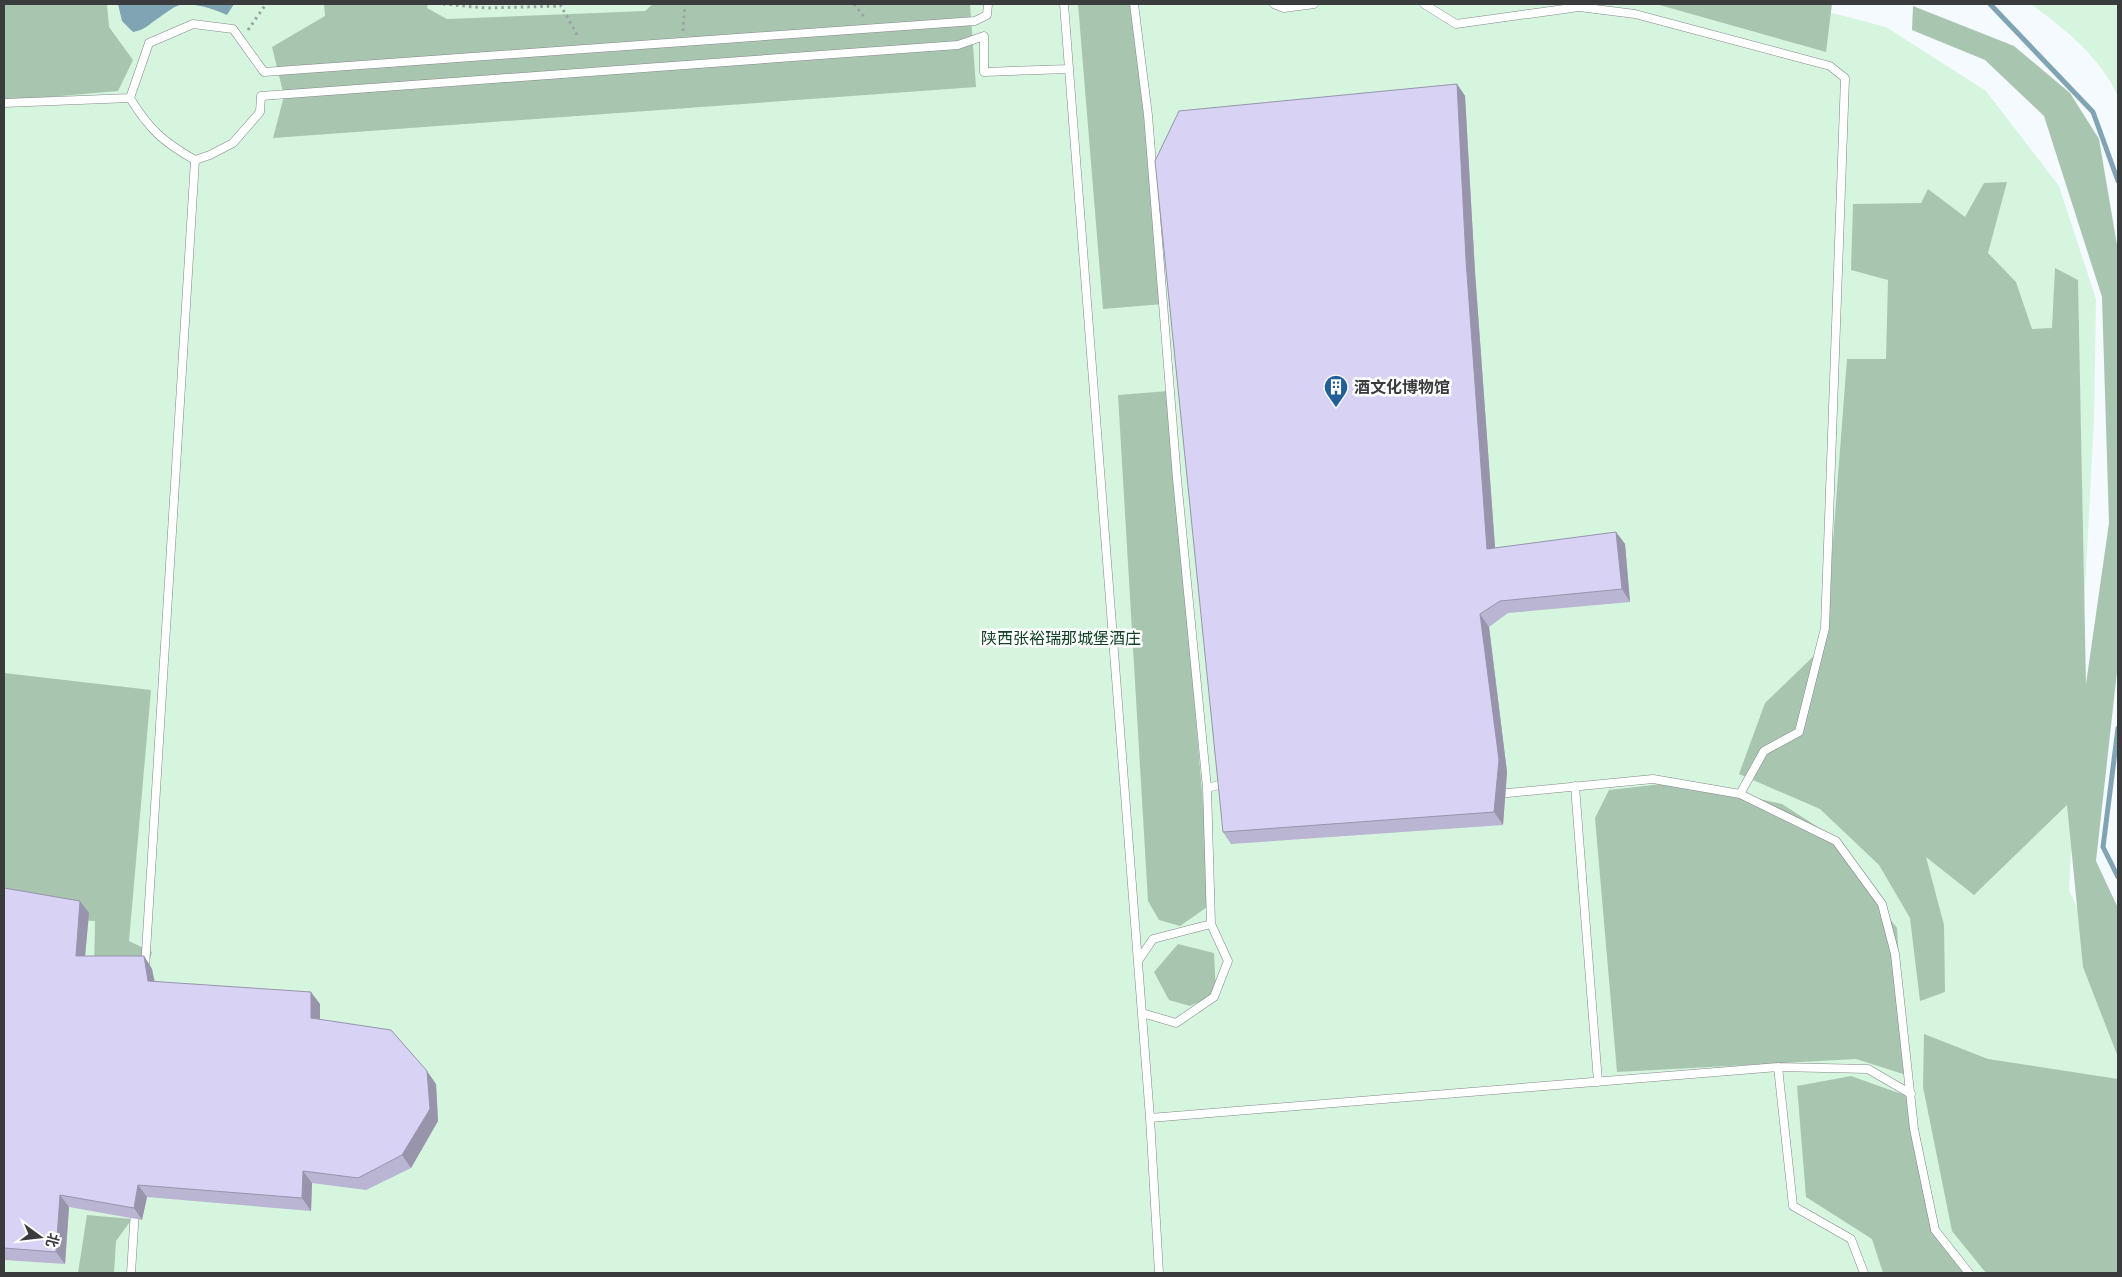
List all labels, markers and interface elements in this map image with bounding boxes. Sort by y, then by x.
building icon: 酒文化博物馆 [1323,374,1349,408]
place label: 酒文化博物馆 [1354,378,1450,396]
park label: 陕西张裕瑞那城堡酒庄 [981,629,1141,647]
north arrow [15,1212,65,1262]
text: 北 [43,1232,62,1249]

